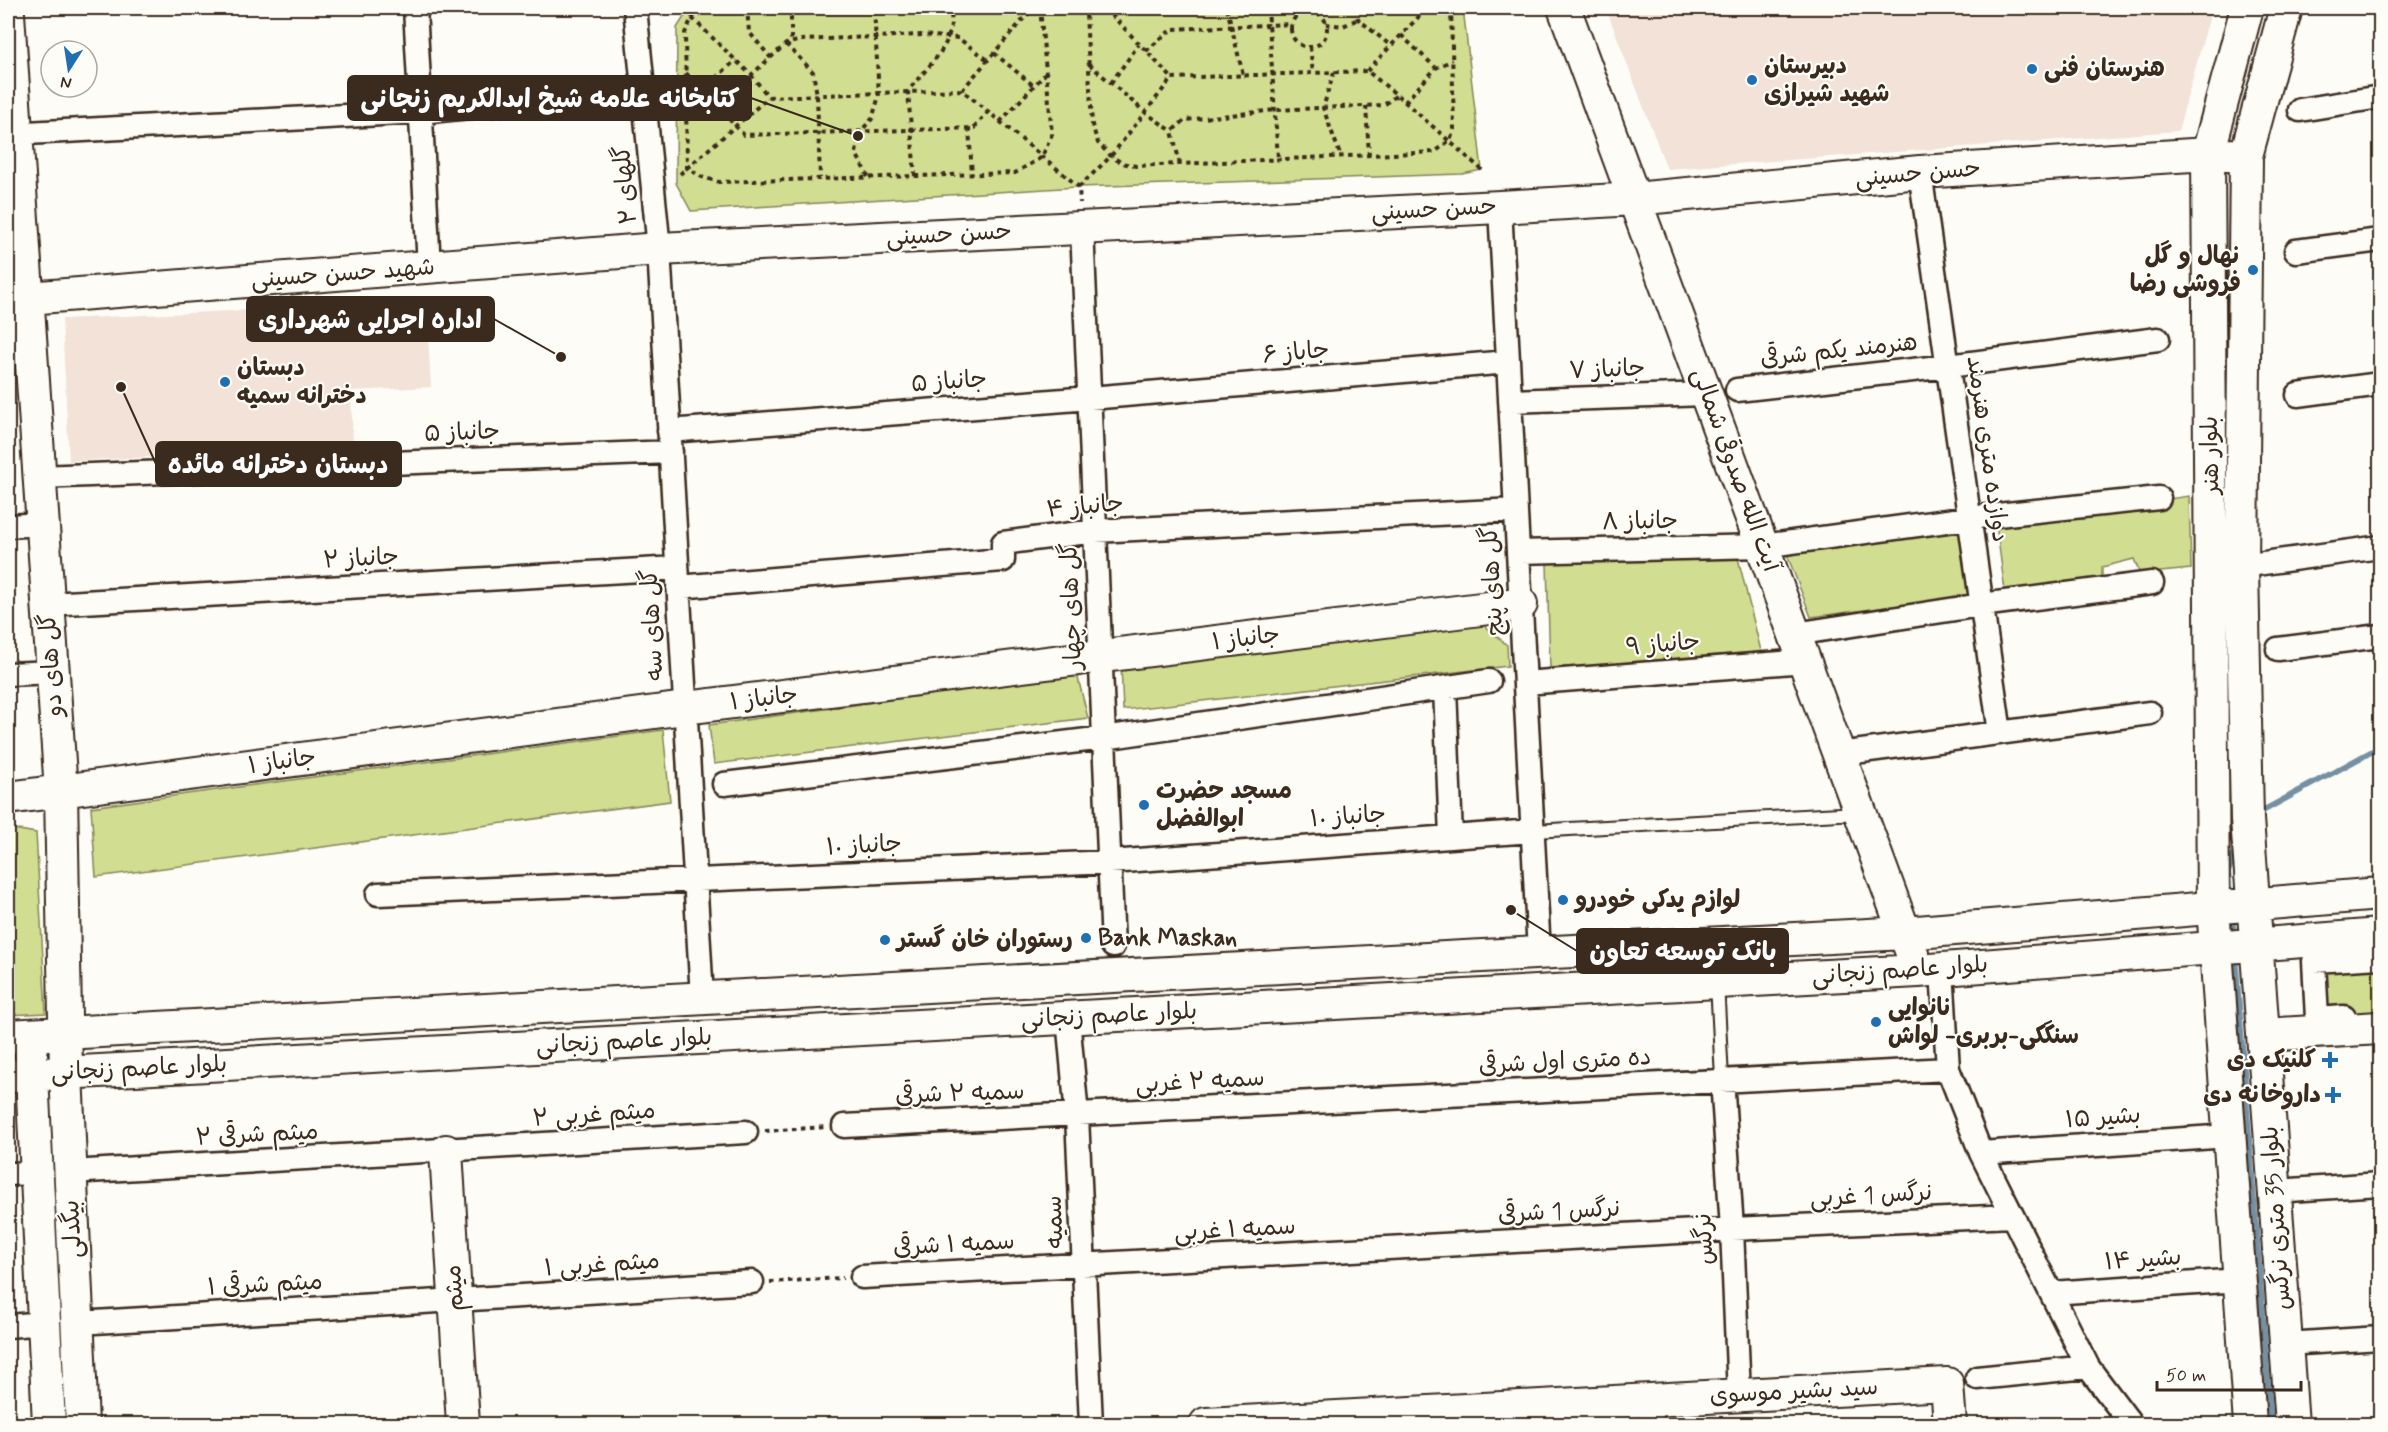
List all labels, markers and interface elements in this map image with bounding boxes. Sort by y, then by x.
north arrow [39,39,99,99]
place label: دبیرستان شهید شیرازی [1764,51,1889,110]
place label: هنرستان فنی [2044,54,2165,85]
marker: هنرستان فنی [2025,62,2039,76]
text: N [59,71,74,94]
marker: دبیرستان شهید شیرازی [1745,73,1759,87]
callout: کتابخانه علامه شیخ ابدالکریم زنجانی [348,76,751,120]
text: کتابخانه علامه شیخ ابدالکریم زنجانی [361,83,740,118]
street label: گلهای ۲ [607,144,645,226]
street label: حسن حسینی [1854,153,1982,195]
street label: حسن حسینی [1370,191,1498,229]
street label: حسن حسینی [885,216,1013,254]
place label: نهال و گل فروشی رضا [2130,240,2241,300]
street label: شهید حسن حسینی [250,252,436,296]
marker: نهال و گل فروشی رضا [2246,263,2260,277]
callout: اداره اجرایی شهرداری [247,297,494,341]
text: اداره اجرایی شهرداری [258,304,482,338]
street label: هنرمند یکم شرقی [1759,326,1919,376]
street label: جاباز ۶ [1261,335,1331,371]
place label: دبستان دخترانه سمیه [237,353,367,412]
street label: جانباز ۷ [1568,353,1646,387]
street label: دوازده متری هنرمند [1959,354,2015,544]
street label: جانباز ۵ [910,364,988,400]
street label: آیت الله صدوقی شمالی [1684,364,1788,577]
marker: دبستان دخترانه سمیه [218,375,232,389]
street label: جانباز ۵ [423,416,501,450]
street label: بلوار هنر [2195,416,2227,496]
callout: دبستان دخترانه مائده [156,442,401,486]
text: دبستان دخترانه مائده [168,449,388,483]
street label: جانباز ۴ [1045,488,1125,526]
street label: جانباز ۸ [1602,506,1678,538]
street label: گل های پنج [1475,525,1511,637]
street label: جانباز ۲ [322,542,400,576]
street label: گل های چهار [1054,542,1090,672]
street label: گل های سه [635,568,671,682]
street label: گل های دو [33,612,71,720]
street label: جانباز ۱ [1210,619,1282,659]
street label: جانباز ۹ [1625,626,1701,664]
street label: جانباز ۱ [728,679,800,719]
street label: جانباز ۱ [246,742,318,782]
place label: مسجد حضرت ابوالفضل [1156,776,1292,835]
marker: مسجد حضرت ابوالفضل [1137,798,1151,812]
street label: جانباز ۱۰ [1309,799,1387,835]
street label: جانباز ۱۰ [825,829,903,863]
place label: لوازم یدکی خودرو [1573,885,1740,917]
marker: لوازم یدکی خودرو [1556,893,1570,907]
place label: Bank Maskan [1098,923,1237,954]
place label: رستوران خان گستر [895,924,1073,956]
callout: بانک توسعه تعاون [1577,929,1788,973]
marker: Bank Maskan [1079,931,1093,945]
marker: رستوران خان گستر [878,933,892,947]
text: بانک توسعه تعاون [1589,936,1777,970]
street label: بلوار عاصم زنجانی [1811,949,1989,994]
place label: نانوایی سنگکی-بربری- لواش [1888,993,2079,1052]
street label: بلوار عاصم زنجانی [1020,996,1198,1037]
marker: نانوایی سنگکی-بربری- لواش [1869,1015,1883,1029]
street label: بلوار عاصم زنجانی [535,1022,713,1063]
street label: ده متری اول شرقی [1478,1041,1652,1082]
place label: کلنیک دی [2227,1045,2316,1076]
street label: بلوار عاصم زنجانی [50,1049,228,1090]
marker: کلنیک دی [2321,1051,2339,1069]
street label: سمیه ۲ غربی [1135,1063,1265,1101]
street label: سمیه ۲ شرقی [895,1075,1025,1112]
place label: داروخانه دی [2203,1080,2321,1111]
marker: داروخانه دی [2326,1088,2340,1102]
street label: میثم غربی ۲ [532,1095,657,1136]
street label: بشیر ۱۵ [2064,1100,2142,1136]
street label: میثم شرقی ۲ [195,1115,319,1155]
street label: بلوار 35 متری نرگس [2255,1125,2299,1311]
street label: نرگس 1 غربی [1809,1177,1933,1215]
street label: نرگس 1 شرقی [1497,1192,1621,1231]
street label: سمیه [1039,1195,1071,1249]
street label: بیگدلی [56,1199,90,1259]
street label: سمیه ۱ غربی [1173,1211,1297,1249]
street label: نرگس [1688,1212,1722,1266]
street label: سمیه ۱ شرقی [892,1225,1016,1264]
street label: بشیر ۱۴ [2103,1242,2183,1278]
street label: میثم غربی ۱ [543,1246,661,1285]
street label: میثم [438,1264,473,1312]
street label: میثم شرقی ۱ [206,1265,324,1305]
scale bar [2157,1354,2301,1392]
text: 50 m [2166,1364,2206,1388]
street label: سید بشیر موسوی [1709,1372,1879,1412]

